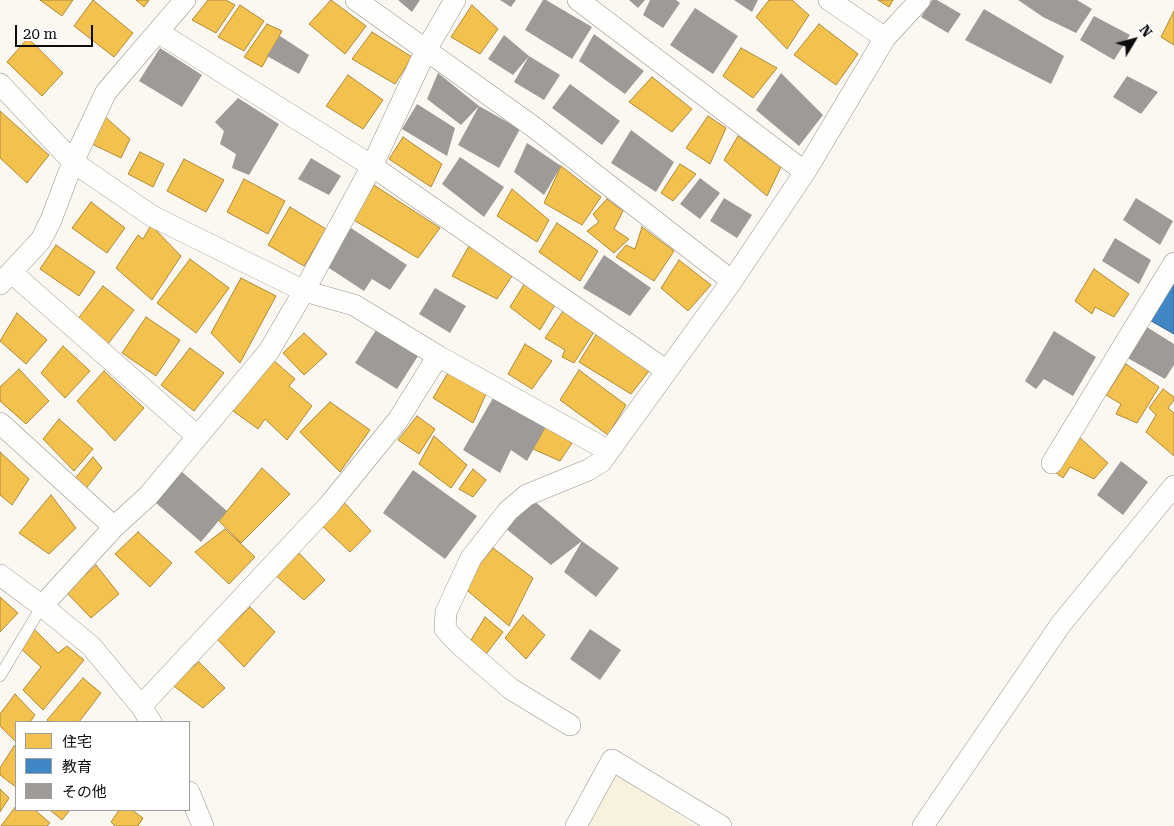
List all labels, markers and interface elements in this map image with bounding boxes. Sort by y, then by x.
scale bar [18,15,95,47]
north arrow [1109,15,1159,65]
text: N [1136,22,1156,40]
text: 20 m [23,25,57,43]
legend [15,721,190,811]
text: 住宅 [62,733,92,751]
text: 教育 [62,758,92,776]
text: その他 [62,783,107,801]

